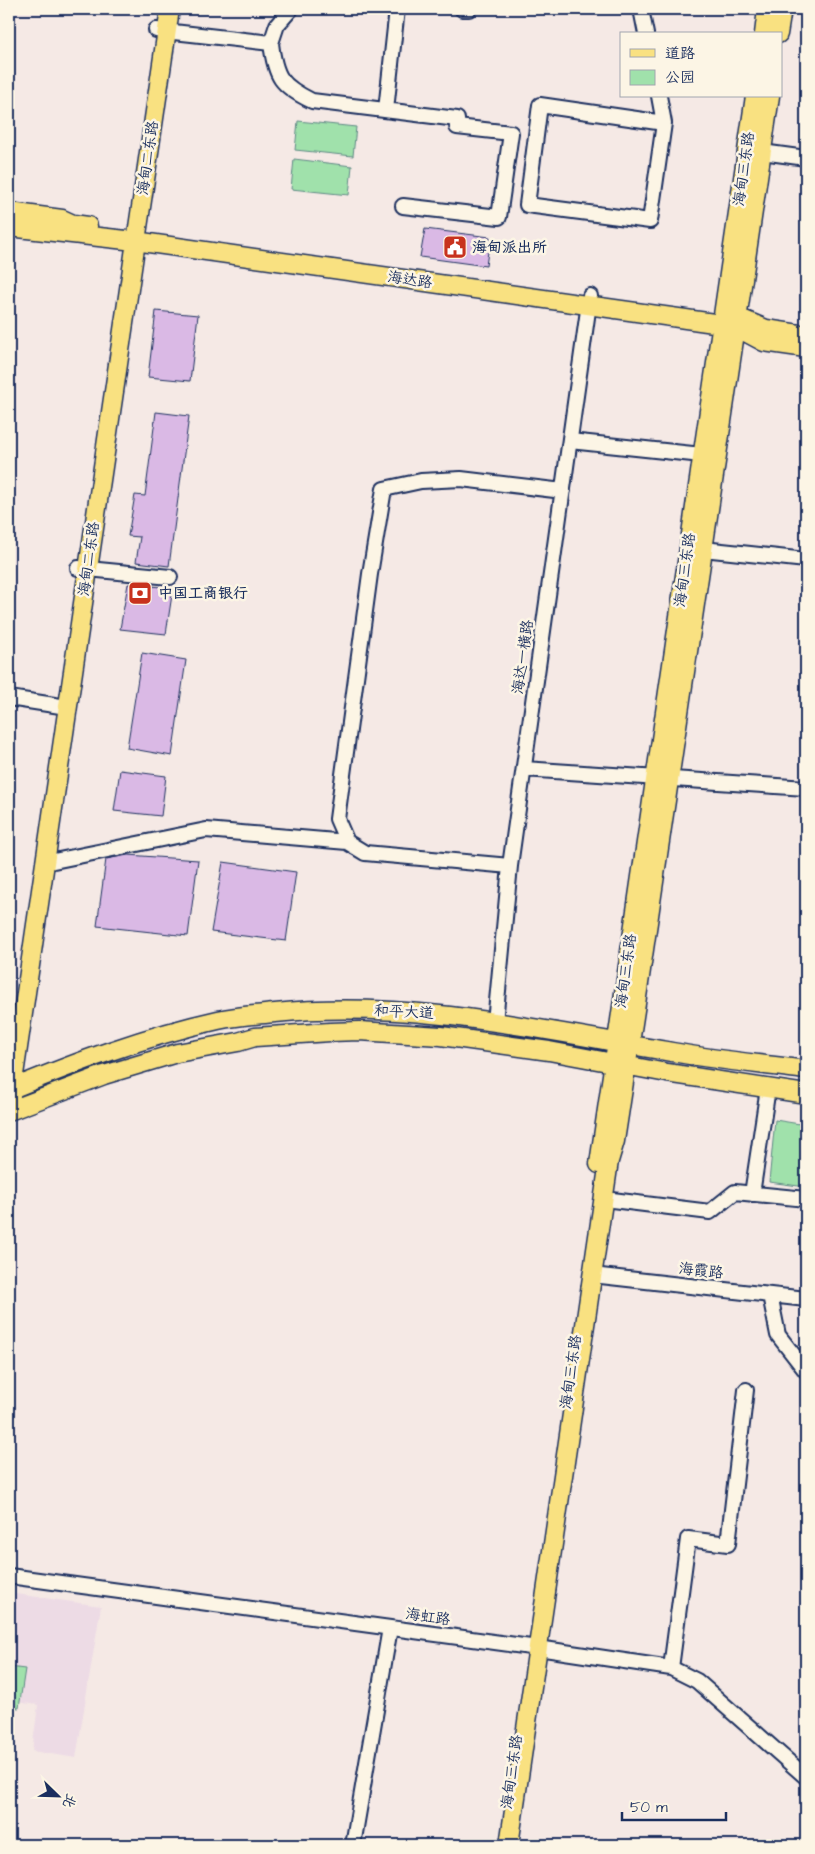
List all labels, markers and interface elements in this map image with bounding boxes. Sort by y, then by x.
legend [620,32,782,98]
text: 道路 [665,43,695,64]
text: 公园 [665,67,695,88]
street label: 海甸二东路 [132,119,164,197]
street label: 海甸三东路 [728,130,760,208]
public building icon: 海甸派出所 [442,234,468,260]
place label: 海甸派出所 [472,237,547,258]
street label: 海达路 [386,266,434,294]
street label: 海甸二东路 [73,520,105,598]
street label: 海甸三东路 [669,531,701,609]
bank icon: 中国工商银行 [127,580,153,606]
place label: 中国工商银行 [158,583,248,604]
street label: 海达一横路 [507,618,539,696]
street label: 海甸三东路 [610,932,642,1010]
street label: 和平大道 [373,1000,435,1024]
street label: 海霞路 [678,1258,724,1284]
street label: 海甸三东路 [555,1333,587,1411]
street label: 海虹路 [404,1603,452,1631]
street label: 海甸三东路 [496,1733,528,1811]
north arrow [32,1772,82,1822]
scale bar [622,1789,726,1821]
text: 北 [57,1790,81,1811]
text: 50 m [630,1797,668,1818]

